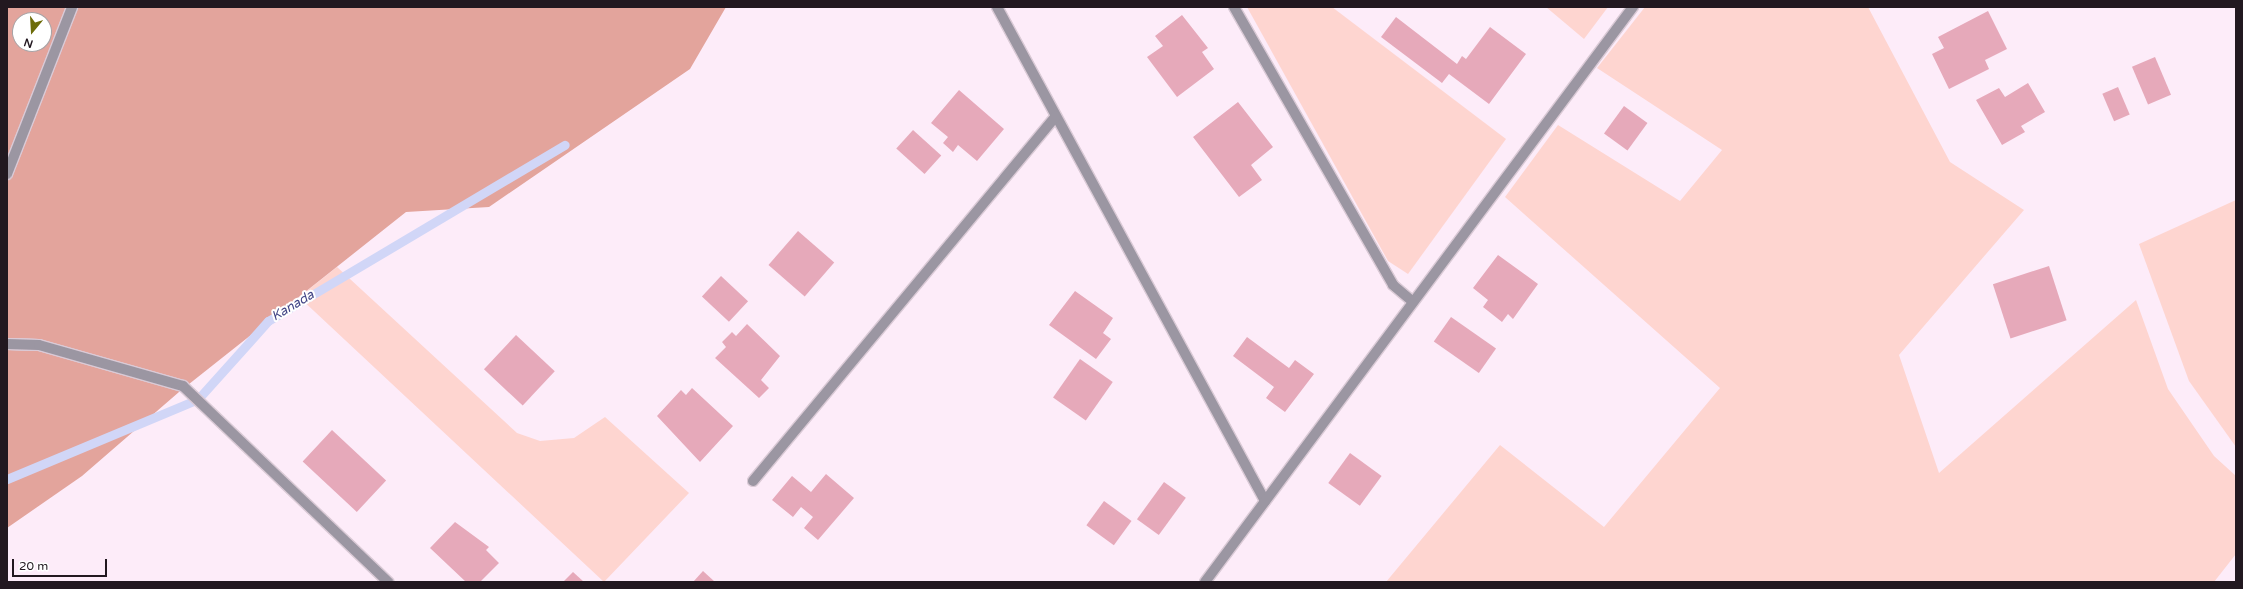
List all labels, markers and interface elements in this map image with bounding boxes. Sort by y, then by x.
north arrow [12,12,52,52]
text: N [22,35,35,50]
water label: Kanada [269,287,317,325]
scale bar [14,551,109,577]
text: 20 m [19,559,48,573]

